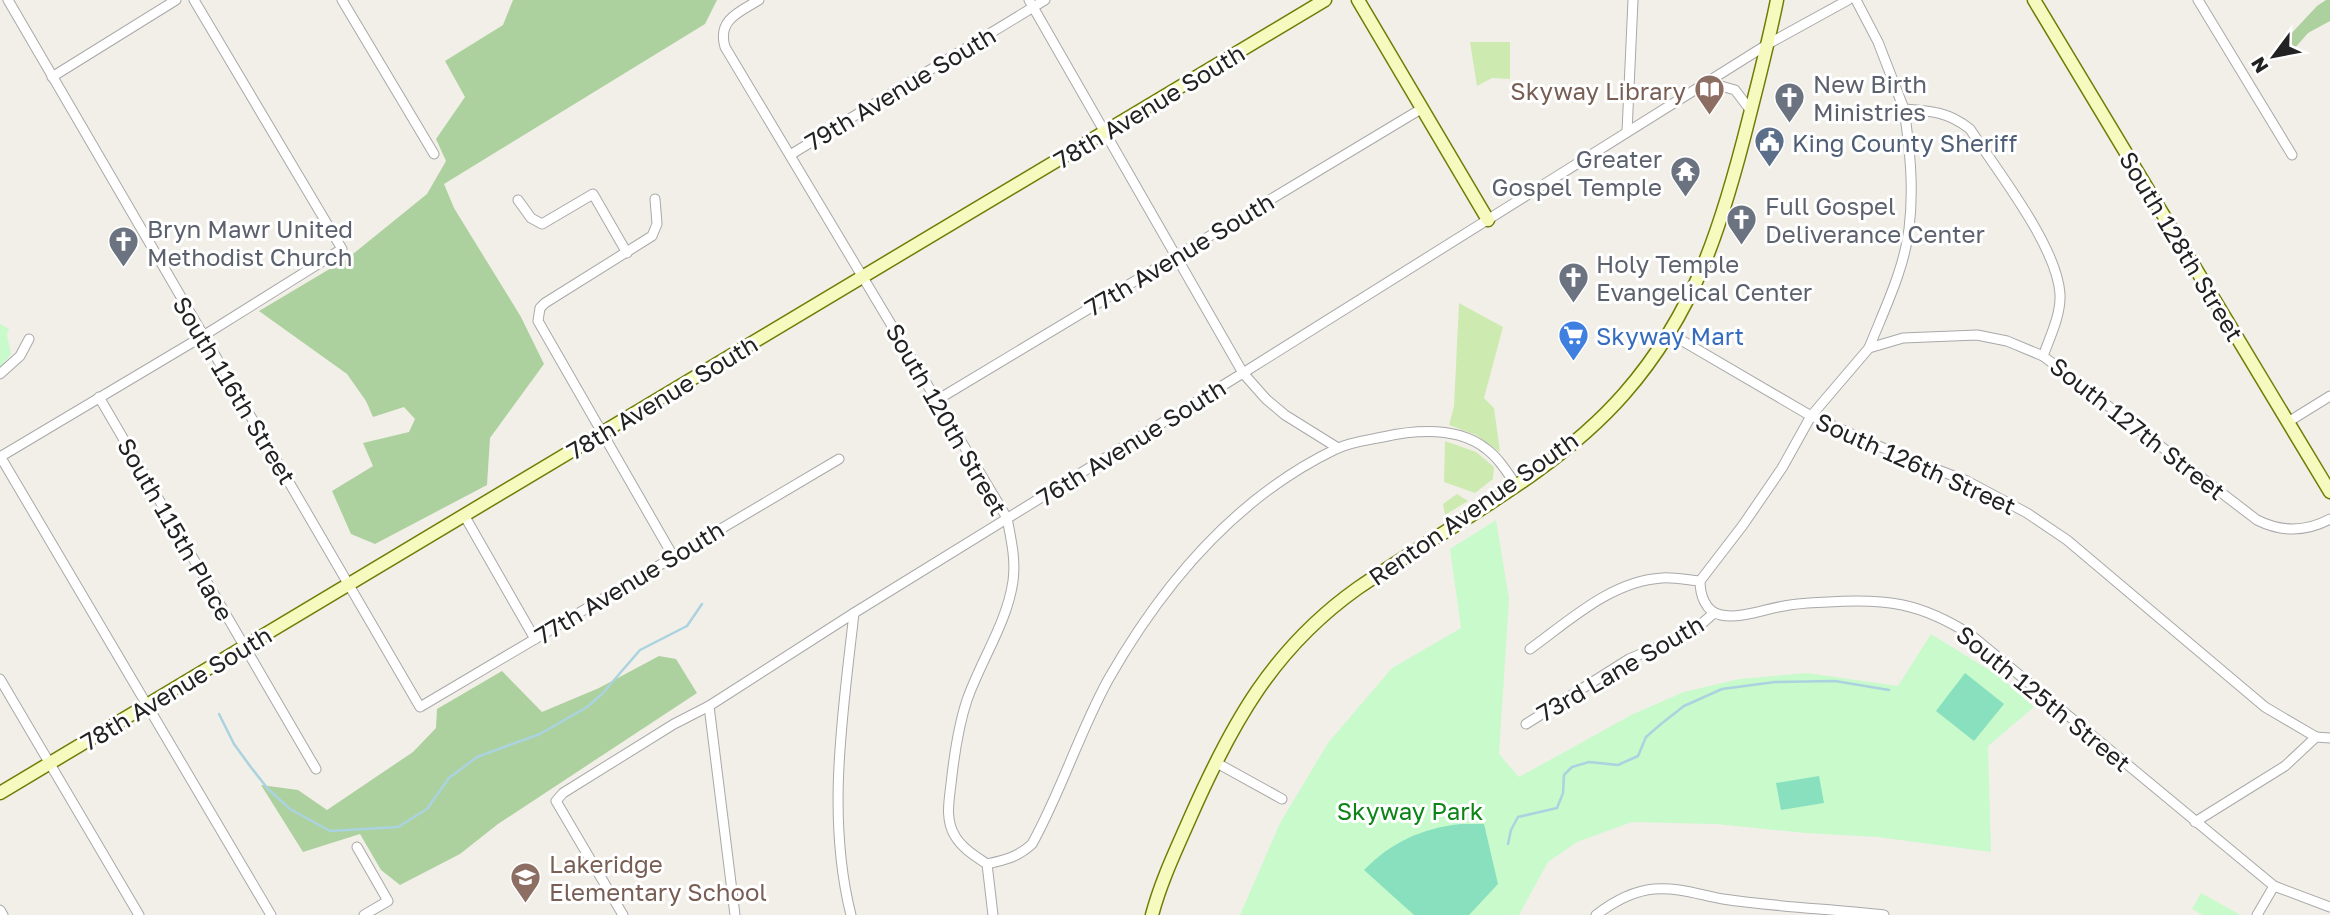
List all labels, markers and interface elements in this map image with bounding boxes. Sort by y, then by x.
street label: 79th Avenue South [800,20,1000,156]
north arrow [2239,21,2309,91]
street label: 78th Avenue South [1048,38,1250,174]
text: N [2246,53,2273,77]
place label: New Birth Ministries [1813,69,1927,126]
library icon: Skyway Library [1692,73,1726,117]
place label: Skyway Library [1510,76,1686,105]
church icon: New Birth Ministries [1773,80,1807,124]
public building icon: King County Sheriff [1752,125,1786,169]
place label: King County Sheriff [1792,128,2018,157]
place label: Greater Gospel Temple [1492,144,1662,201]
street label: South 128th Street [2114,146,2250,346]
temple icon: Greater Gospel Temple [1668,155,1702,199]
street label: 77th Avenue South [1079,186,1279,322]
place label: Full Gospel Deliverance Center [1765,191,1985,248]
church icon: Full Gospel Deliverance Center [1725,202,1759,246]
place label: Bryn Mawr United Methodist Church [147,214,353,271]
church icon: Bryn Mawr United Methodist Church [107,225,141,269]
place label: Holy Temple Evangelical Center [1596,249,1812,306]
church icon: Holy Temple Evangelical Center [1556,260,1590,304]
street label: South 116th Street [168,291,302,489]
street label: South 120th Street [880,318,1014,520]
supermarket icon: Skyway Mart [1556,318,1590,362]
place label: Skyway Mart [1596,321,1744,350]
street label: 78th Avenue South [561,329,763,465]
street label: South 127th Street [2045,351,2231,505]
street label: 76th Avenue South [1031,372,1231,512]
street label: South 126th Street [1811,406,2021,520]
street label: Renton Avenue South [1363,425,1583,591]
street label: South 115th Place [112,432,240,626]
street label: 77th Avenue South [529,514,729,650]
street label: 73rd Lane South [1532,609,1708,727]
street label: South 125th Street [1951,619,2137,777]
street label: 78th Avenue South [75,620,277,756]
park label: Skyway Park [1337,796,1483,825]
place label: Lakeridge Elementary School [549,849,767,906]
school or university icon: Lakeridge Elementary School [509,860,543,904]

